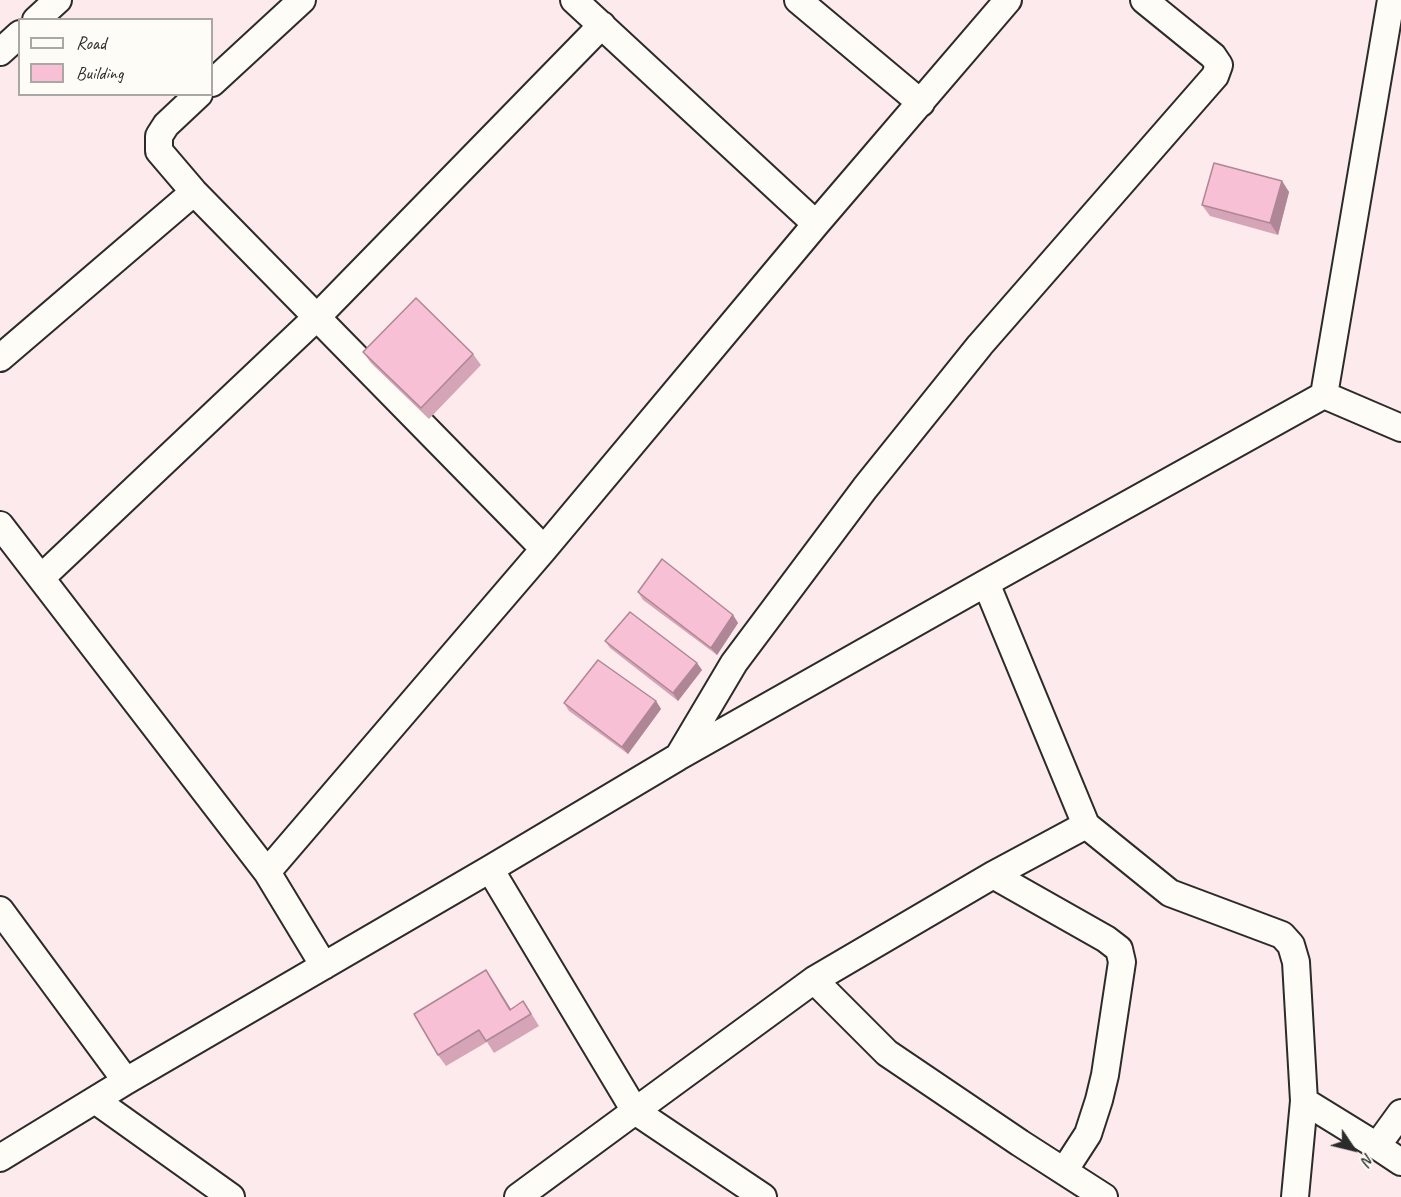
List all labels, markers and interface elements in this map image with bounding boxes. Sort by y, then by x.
legend [18,18,213,96]
text: Road [76,32,106,54]
text: Building [76,62,123,84]
north arrow [1323,1119,1383,1179]
text: N [1357,1150,1379,1169]

